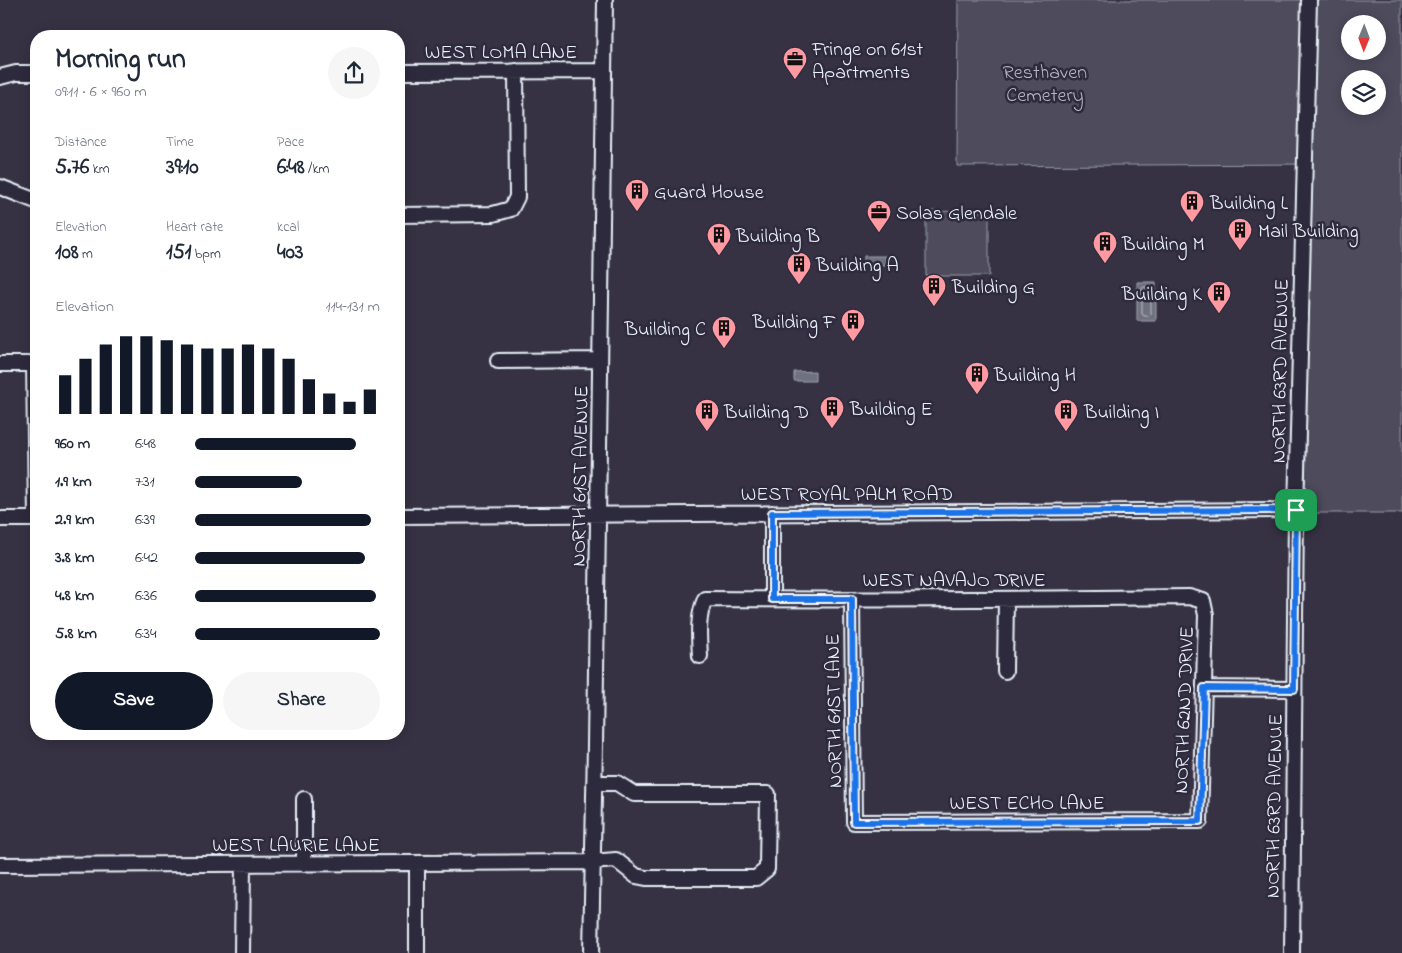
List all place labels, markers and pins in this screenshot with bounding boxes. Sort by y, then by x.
place label: Fringe on 61st Apartments [811,36,924,88]
office icon: Fringe on 61st Apartments [782,46,808,80]
building icon: Guard House [624,178,650,212]
place label: Guard House [654,179,764,208]
building icon: Building L [1179,189,1205,223]
place label: Building L [1209,190,1288,220]
office icon: Solas Glendale [866,199,892,233]
place label: Solas Glendale [896,200,1017,229]
building icon: Mail Building [1227,217,1253,251]
place label: Mail Building [1258,218,1358,248]
building icon: Building B [706,222,732,256]
place label: Building B [735,223,820,253]
building icon: Building M [1092,230,1118,264]
place label: Building M [1121,231,1205,261]
building icon: Building A [786,251,812,285]
place label: Building A [815,252,899,282]
building icon: Building G [921,273,947,307]
place label: Building G [951,274,1035,304]
building icon: Building K [1206,280,1232,314]
place label: Building K [1121,281,1202,311]
building icon: Building F [840,308,866,342]
place label: Building F [752,309,836,339]
building icon: Building C [711,315,737,349]
place label: Building C [624,316,706,346]
building icon: Building H [964,361,990,395]
place label: Building H [993,362,1076,392]
building icon: Building E [819,395,845,429]
place label: Building E [849,396,933,426]
building icon: Building D [694,398,720,432]
building icon: Building I [1053,398,1079,432]
place label: Building D [723,399,809,429]
place label: Building I [1083,399,1159,429]
pin [1275,489,1317,531]

